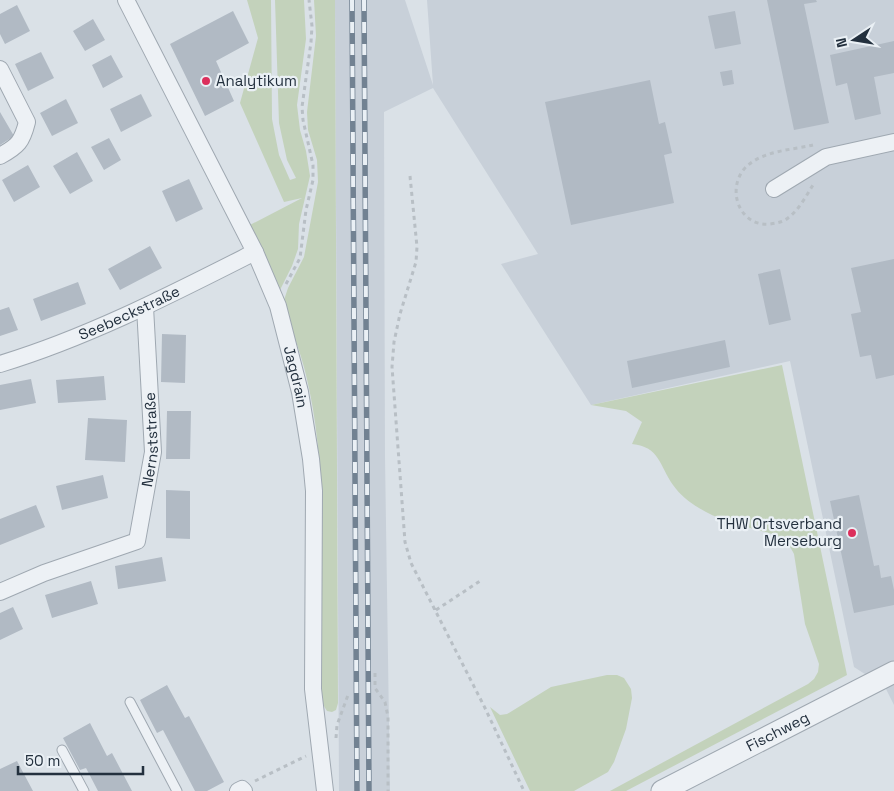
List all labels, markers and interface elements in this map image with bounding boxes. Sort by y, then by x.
north arrow [829,15,879,65]
text: N [832,36,851,49]
place label: Analytikum [216,71,297,90]
marker: Analytikum [200,75,212,87]
street label: Seebeckstraße [75,281,183,344]
street label: Jagdrain [280,344,312,409]
street label: Nernststraße [137,392,162,488]
place label: THW Ortsverband Merseburg [717,514,842,550]
marker: THW Ortsverband Merseburg [846,527,858,539]
street label: Fischweg [743,707,812,755]
scale bar [18,744,142,776]
text: 50 m [25,751,60,770]

